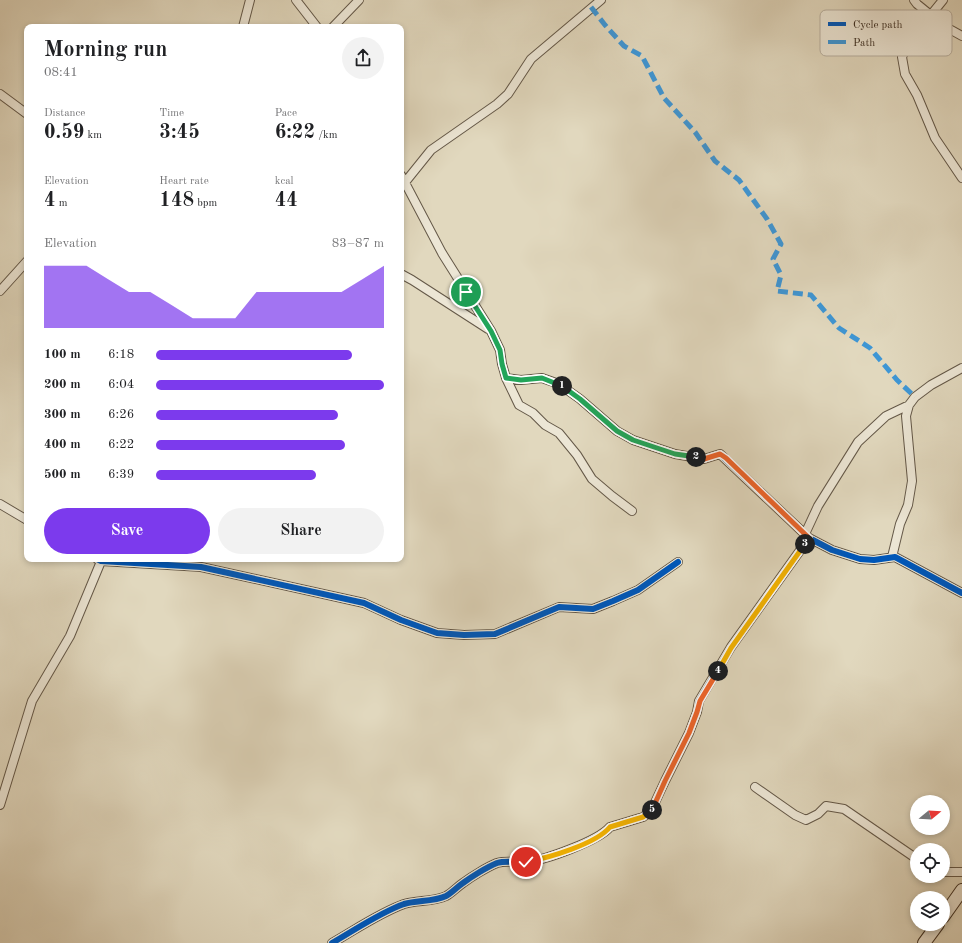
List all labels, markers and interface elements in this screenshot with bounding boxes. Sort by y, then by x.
legend [820,10,952,56]
text: Cycle path [853,20,903,31]
button: share [342,37,384,79]
text: Path [853,38,875,49]
text: Morning run [44,39,167,61]
text: 08:41 [44,66,78,79]
text: Distance [44,108,85,119]
text: Time [159,108,184,119]
text: Pace [275,108,297,119]
text: 0.59 [44,123,84,143]
text: 3:45 [159,123,200,143]
text: 6:22 [275,123,315,143]
text: km [84,130,102,141]
text: /km [315,130,338,141]
text: Elevation [44,176,89,187]
text: Heart rate [159,176,209,187]
text: kcal [275,176,294,187]
text: 4 [44,191,56,211]
text: 148 [159,191,194,211]
text: 44 [275,191,298,211]
text: m [56,198,67,209]
text: bpm [194,198,217,209]
text: Elevation [44,237,97,250]
text: 83–87 m [332,237,384,250]
pin [449,275,483,309]
icon: arrive [455,281,477,303]
text: 100 m [44,348,81,361]
text: 6:18 [108,348,134,361]
pin: 1 [552,376,572,396]
text: 200 m [44,378,81,391]
text: 6:04 [108,378,134,391]
text: 1 [559,380,565,391]
text: 300 m [44,408,81,421]
text: 6:26 [108,408,134,421]
text: 400 m [44,438,81,451]
text: 6:22 [108,438,134,451]
pin: 2 [686,447,706,467]
text: 2 [693,451,699,462]
text: 500 m [44,468,81,481]
text: 6:39 [108,468,134,481]
button: Save [44,508,210,554]
button: Share [218,508,384,554]
pin: 3 [795,534,815,554]
text: 3 [802,538,808,549]
pin: 4 [708,661,728,681]
text: 4 [715,665,721,676]
north arrow [910,795,950,835]
map controls [910,795,950,931]
pin: 5 [642,800,662,820]
text: 5 [649,804,655,815]
button: locate [910,843,950,883]
pin [509,845,543,879]
icon: check [515,851,537,873]
button: layers [910,891,950,931]

